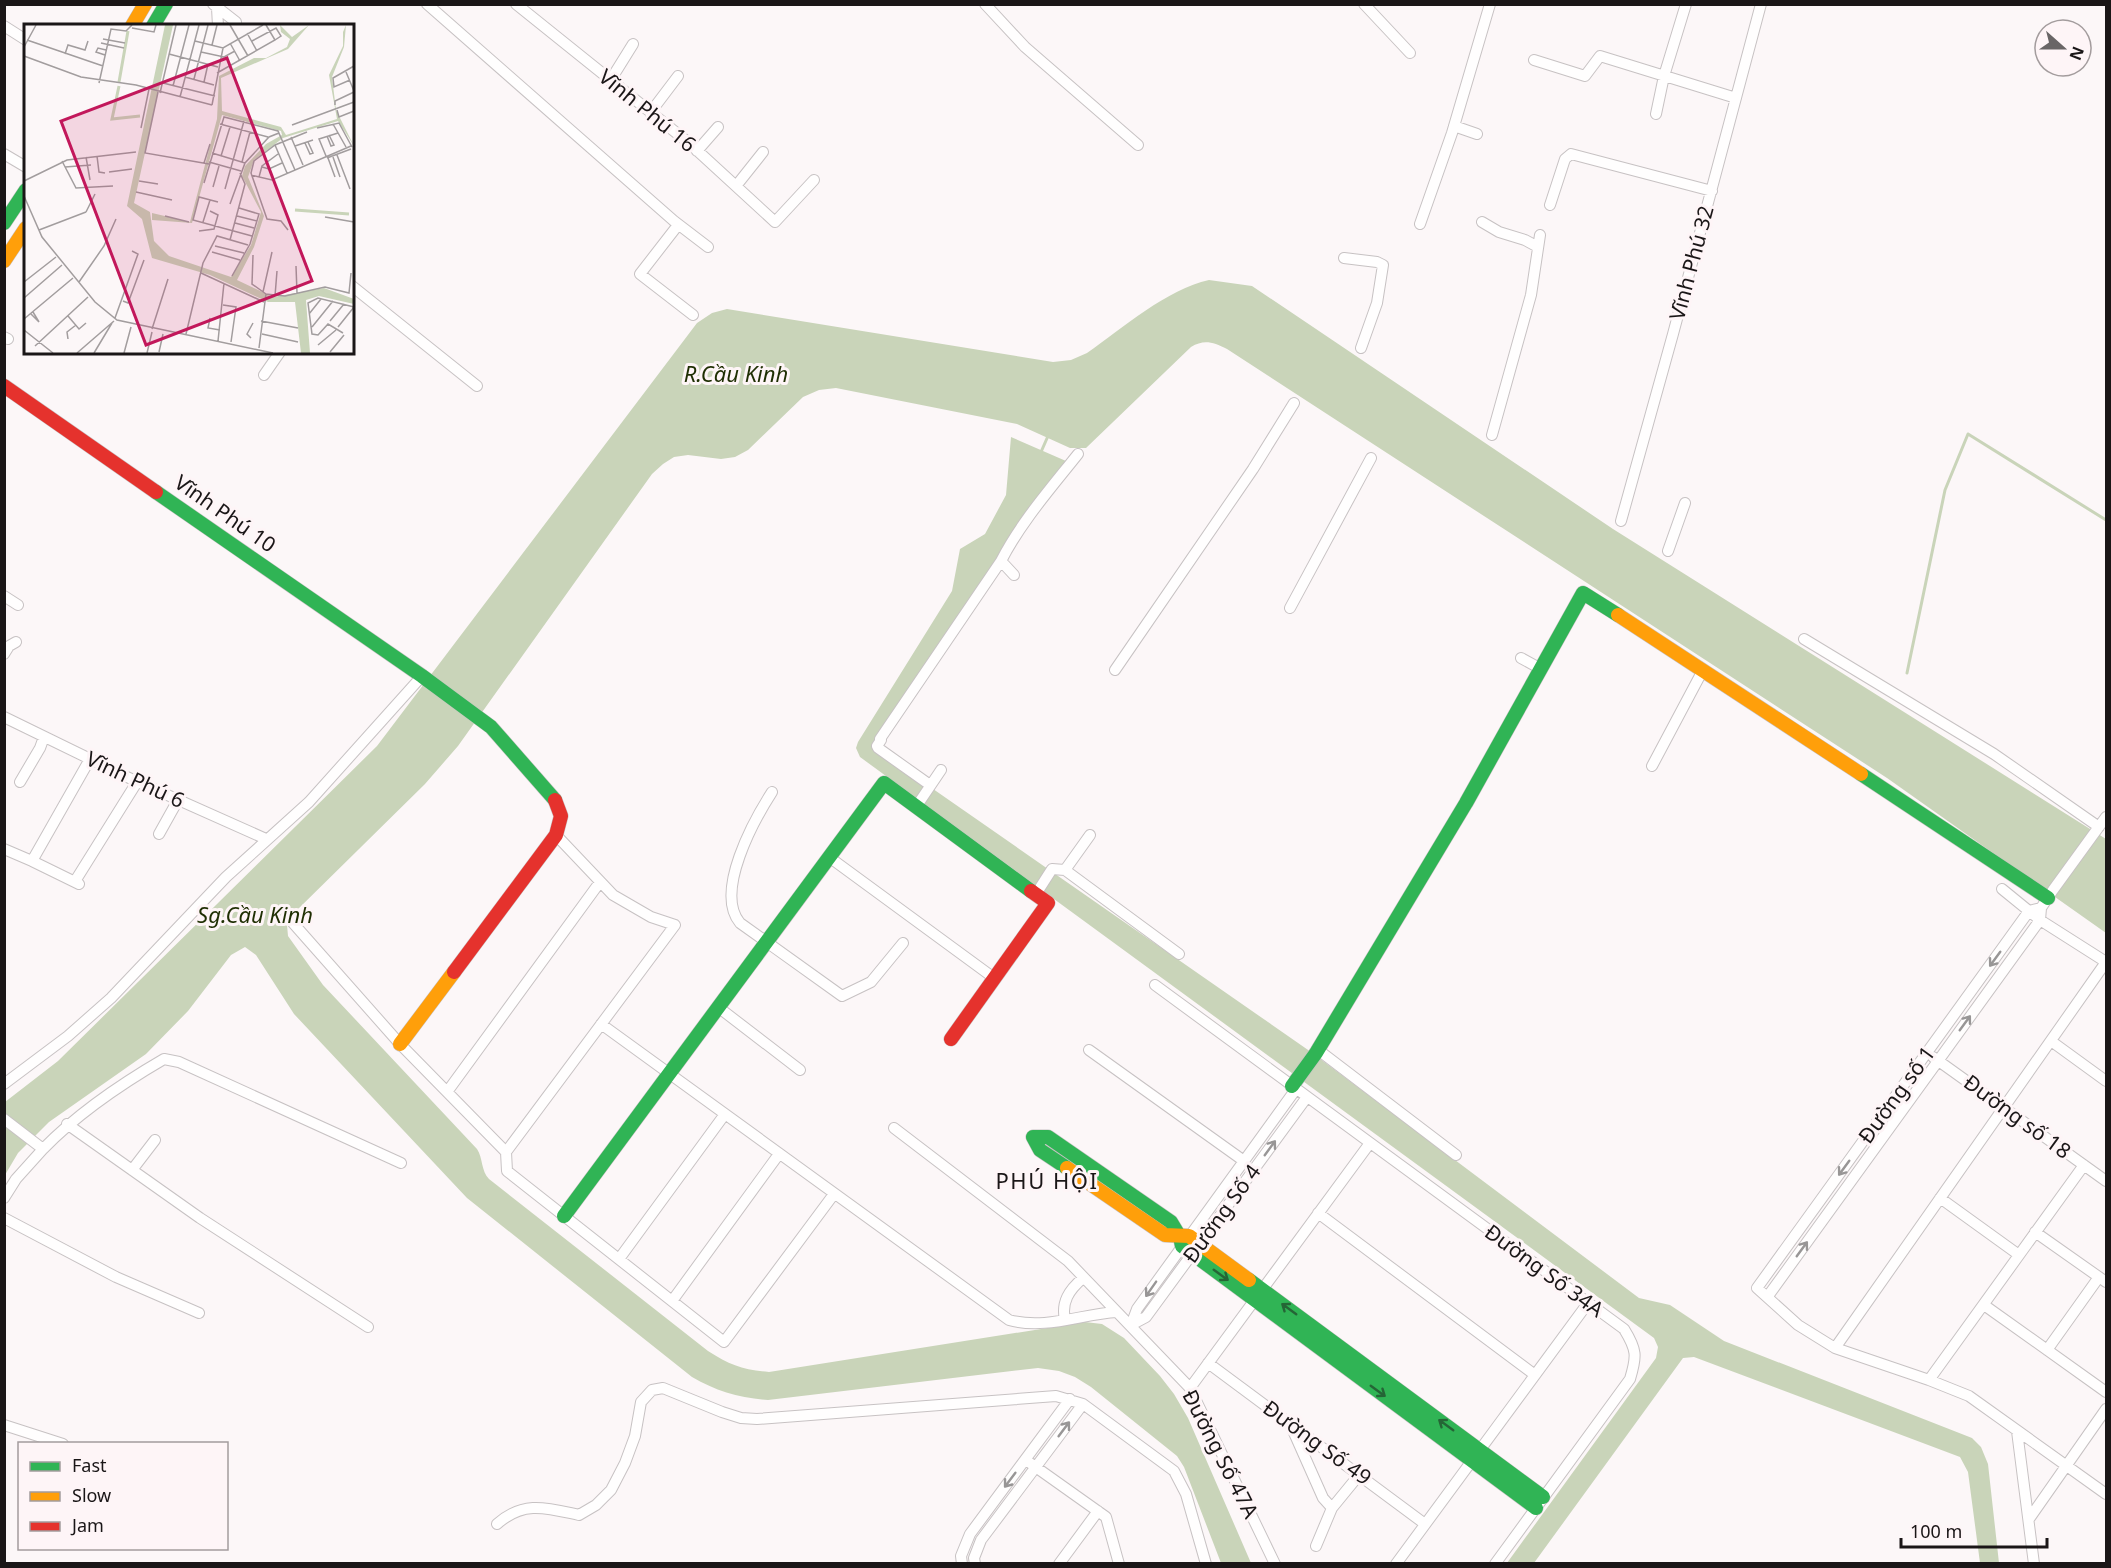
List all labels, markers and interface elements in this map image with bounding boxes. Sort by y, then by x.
north arrow [2033,18,2093,78]
inset map [24,24,354,354]
text: N [2064,43,2090,63]
street label: Vĩnh Phú 16 [593,62,702,158]
street label: Vĩnh Phú 32 [1662,202,1720,323]
water label: R.Cầu Kinh [684,358,788,388]
street label: Vĩnh Phú 10 [169,468,282,558]
street label: Vĩnh Phú 6 [82,744,189,814]
water label: Sg.Cầu Kinh [197,899,313,929]
one-way arrow [1989,950,2001,966]
one-way arrow [1959,1015,1972,1031]
street label: Đường số 1 [1851,1040,1941,1149]
street label: Đường số 18 [1958,1068,2077,1165]
one-way arrow [1264,1140,1276,1156]
street label: Đường Số 4 [1176,1158,1266,1268]
one-way arrow [1838,1160,1850,1176]
district label: PHÚ HỘI [996,1165,1098,1195]
street label: Đường Số 34A [1479,1217,1610,1323]
one-way arrow [1796,1242,1808,1258]
one-way arrow [1212,1269,1228,1282]
one-way arrow [1145,1281,1157,1297]
one-way arrow [1281,1303,1297,1315]
street label: Đường Số 47A [1176,1384,1266,1523]
one-way arrow [1369,1385,1385,1397]
street label: Đường Số 49 [1258,1393,1377,1491]
one-way arrow [1438,1419,1454,1431]
one-way arrow [1058,1421,1070,1437]
legend [18,1442,228,1550]
text: Fast [72,1453,107,1477]
one-way arrow [1004,1471,1016,1487]
text: Slow [72,1483,111,1507]
scale bar [1901,1511,2046,1549]
text: Jam [70,1513,104,1537]
text: 100 m [1910,1519,1962,1543]

